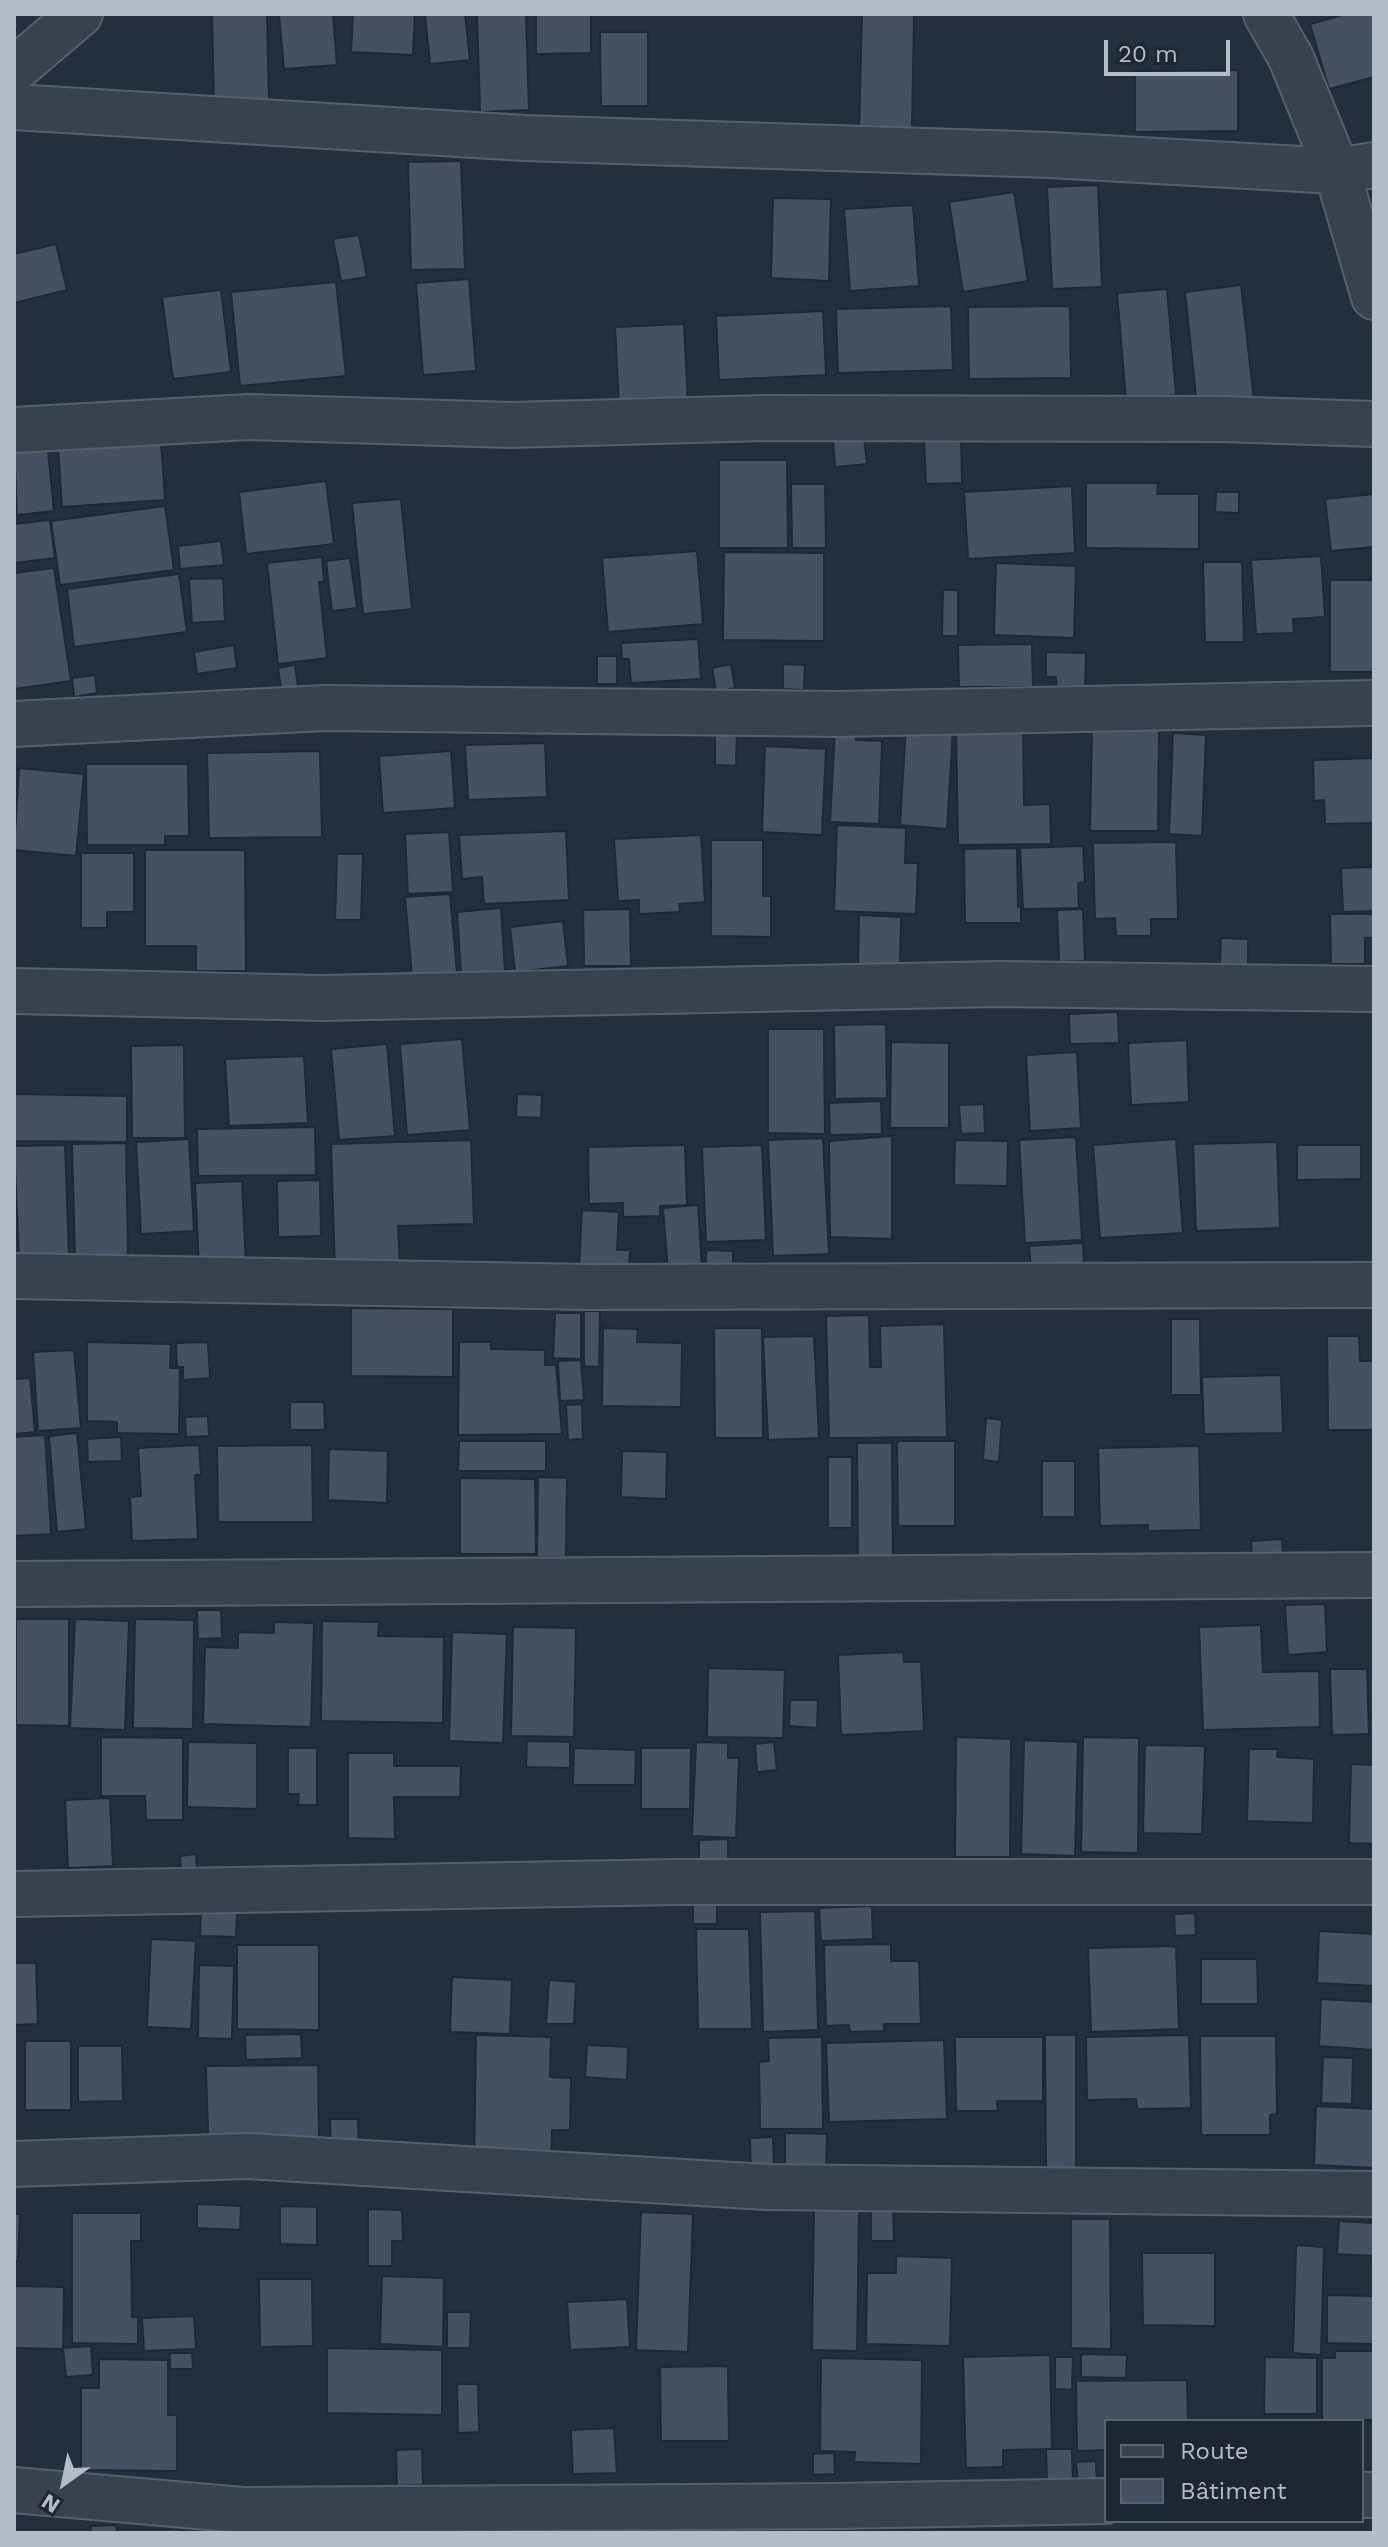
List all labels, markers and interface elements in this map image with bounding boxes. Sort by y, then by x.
scale bar [1108,24,1234,74]
text: 20 m [1118,40,1178,68]
legend [1104,2419,1364,2523]
text: Route [1180,2437,1249,2465]
north arrow [24,2443,104,2523]
text: Bâtiment [1180,2477,1287,2505]
text: N [37,2489,64,2518]

